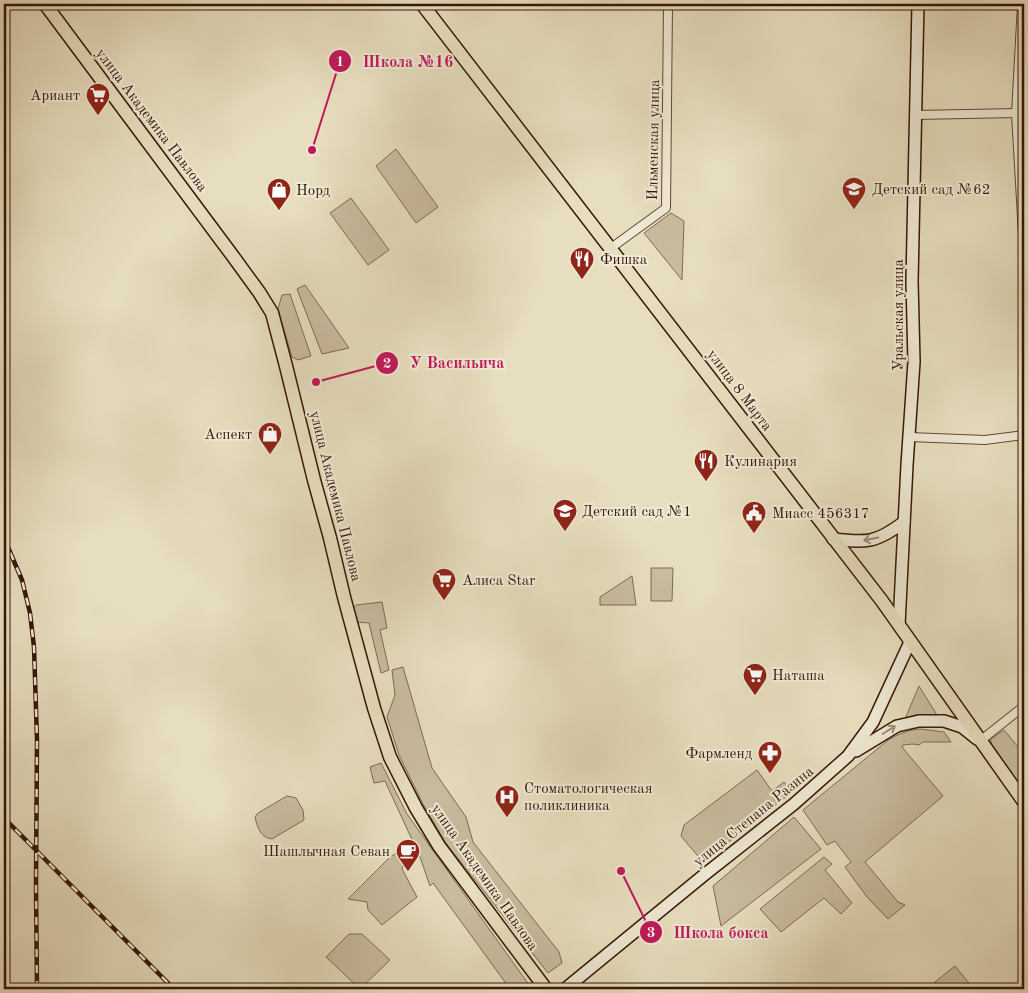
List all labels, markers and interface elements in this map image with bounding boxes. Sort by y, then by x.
callout: Школа №16 [327,45,463,76]
street label: улица Академика Павлова [92,46,210,196]
text: 1 [336,55,344,70]
text: Школа №16 [363,55,453,71]
street label: Ильменская улица [646,79,663,201]
supermarket icon: Ариант [85,82,111,116]
place label: Ариант [30,89,80,104]
school or university icon: Детский сад №62 [841,176,867,210]
shop icon: Норд [266,177,292,211]
place label: Детский сад №62 [872,183,990,198]
place label: Норд [296,184,331,199]
restaurant icon: Фишка [569,246,595,280]
place label: Фишка [600,253,648,268]
street label: Уральская улица [892,258,907,371]
callout: У Васильича [375,347,514,378]
street label: улица 8 Марта [703,347,775,435]
text: У Васильича [410,356,504,372]
text: 2 [383,357,391,372]
street label: улица Академика Павлова [306,410,363,584]
shop icon: Аспект [257,421,283,455]
place label: Аспект [204,428,252,443]
restaurant icon: Кулинария [693,448,719,482]
place label: Кулинария [724,455,797,470]
school or university icon: Детский сад №1 [552,498,578,532]
public building icon: Миасс 456317 [741,500,767,534]
place label: Детский сад №1 [582,505,692,520]
place label: Миасс 456317 [772,507,870,522]
one-way arrow [863,535,879,544]
supermarket icon: Алиса Star [431,567,457,601]
place label: Алиса Star [462,574,535,589]
supermarket icon: Наташа [742,662,768,696]
place label: Наташа [772,669,825,684]
one-way arrow [882,725,896,735]
pharmacy icon: Фармленд [757,740,783,774]
place label: Фармленд [686,747,753,762]
street label: улица Степана Разина [691,764,817,870]
place label: Стоматологическая поликлиника [524,782,653,814]
hospital icon: Стоматологическая поликлиника [494,784,520,818]
street label: улица Академика Павлова [427,802,540,954]
cafe icon: Шашлычная Севан [395,838,421,872]
place label: Шашлычная Севан [263,845,390,860]
callout: Школа бокса [638,917,779,948]
text: 3 [647,926,655,941]
text: Школа бокса [673,926,769,942]

